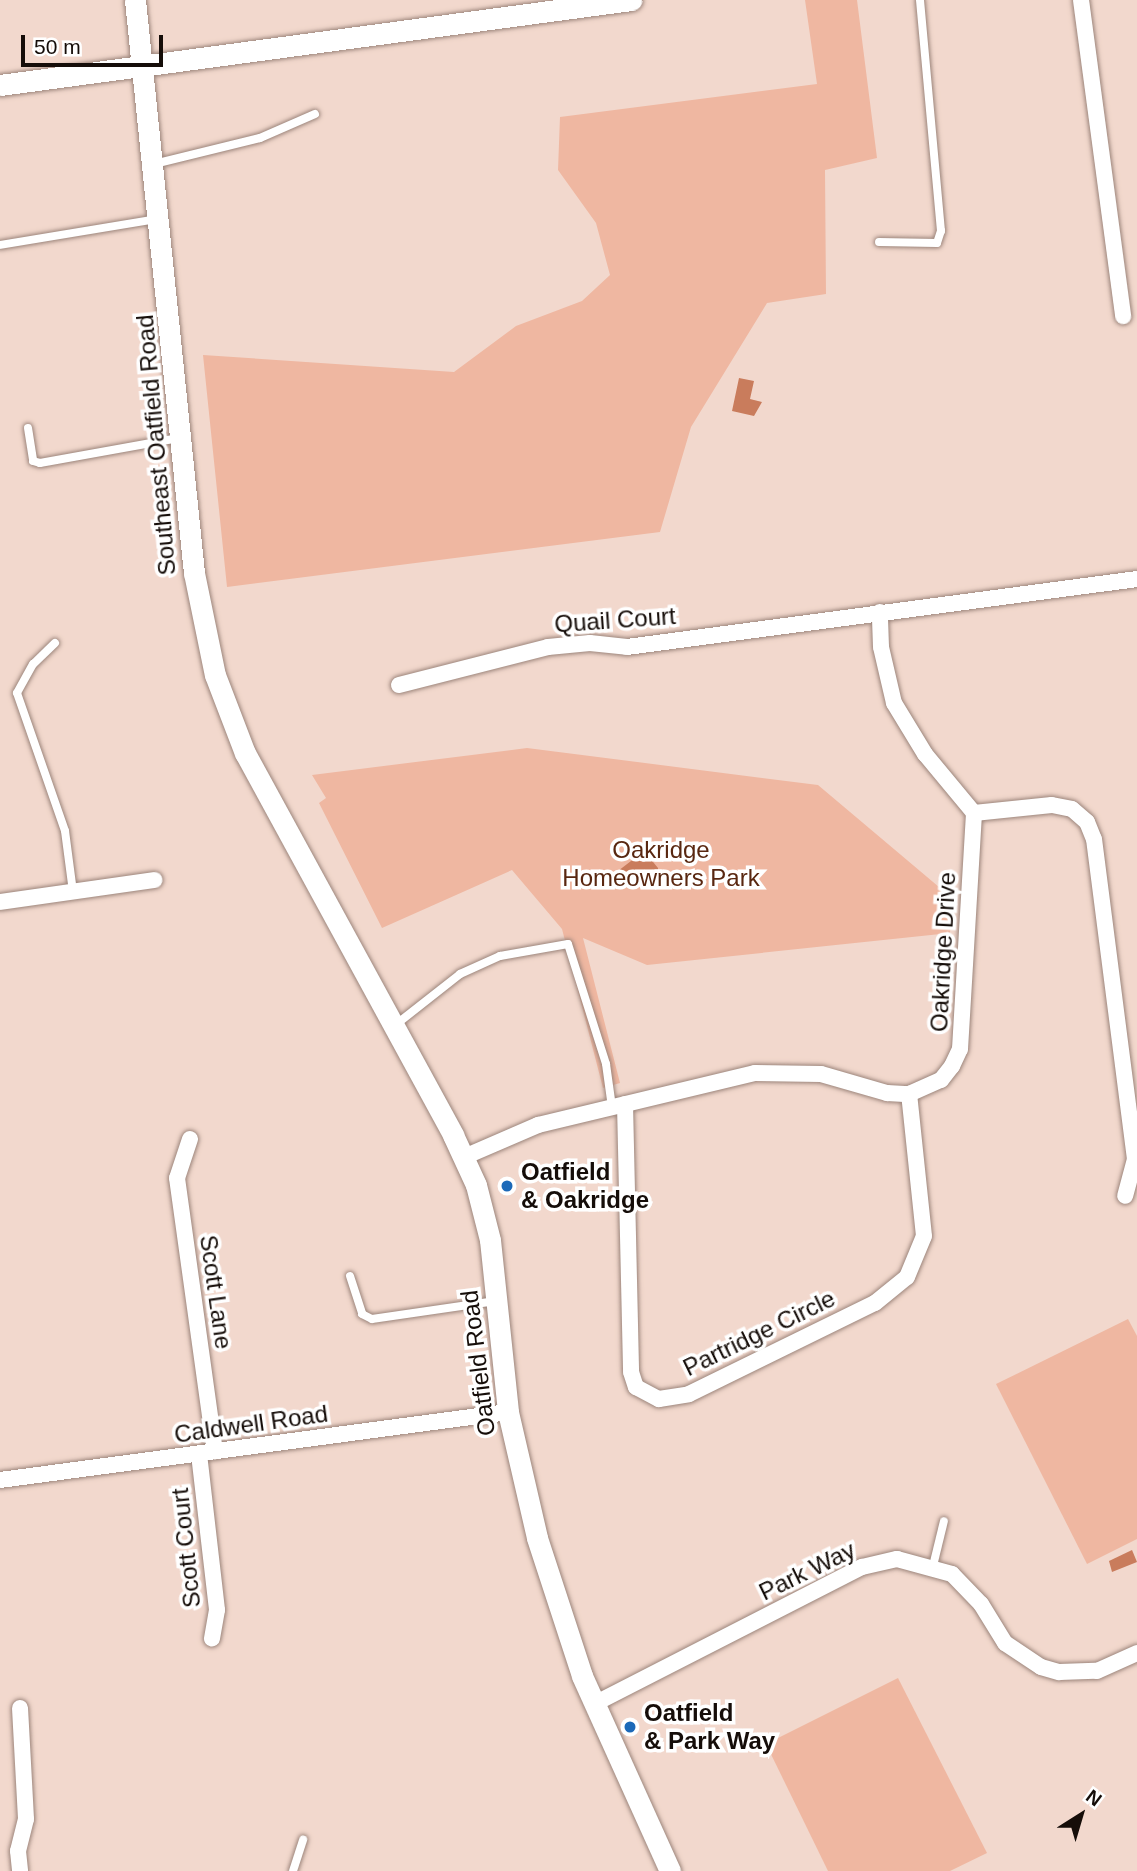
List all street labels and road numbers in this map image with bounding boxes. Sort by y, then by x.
street label: Southeast Oatfield Road [130,313,182,577]
street label: Quail Court [553,601,677,639]
street label: Oakridge Drive [924,871,962,1033]
street label: Scott Lane [194,1233,238,1351]
street label: Partridge Circle [678,1284,840,1382]
street label: Oatfield Road [455,1288,501,1438]
street label: Caldwell Road [172,1399,330,1449]
street label: Scott Court [165,1487,207,1609]
street label: Park Way [754,1535,860,1607]

